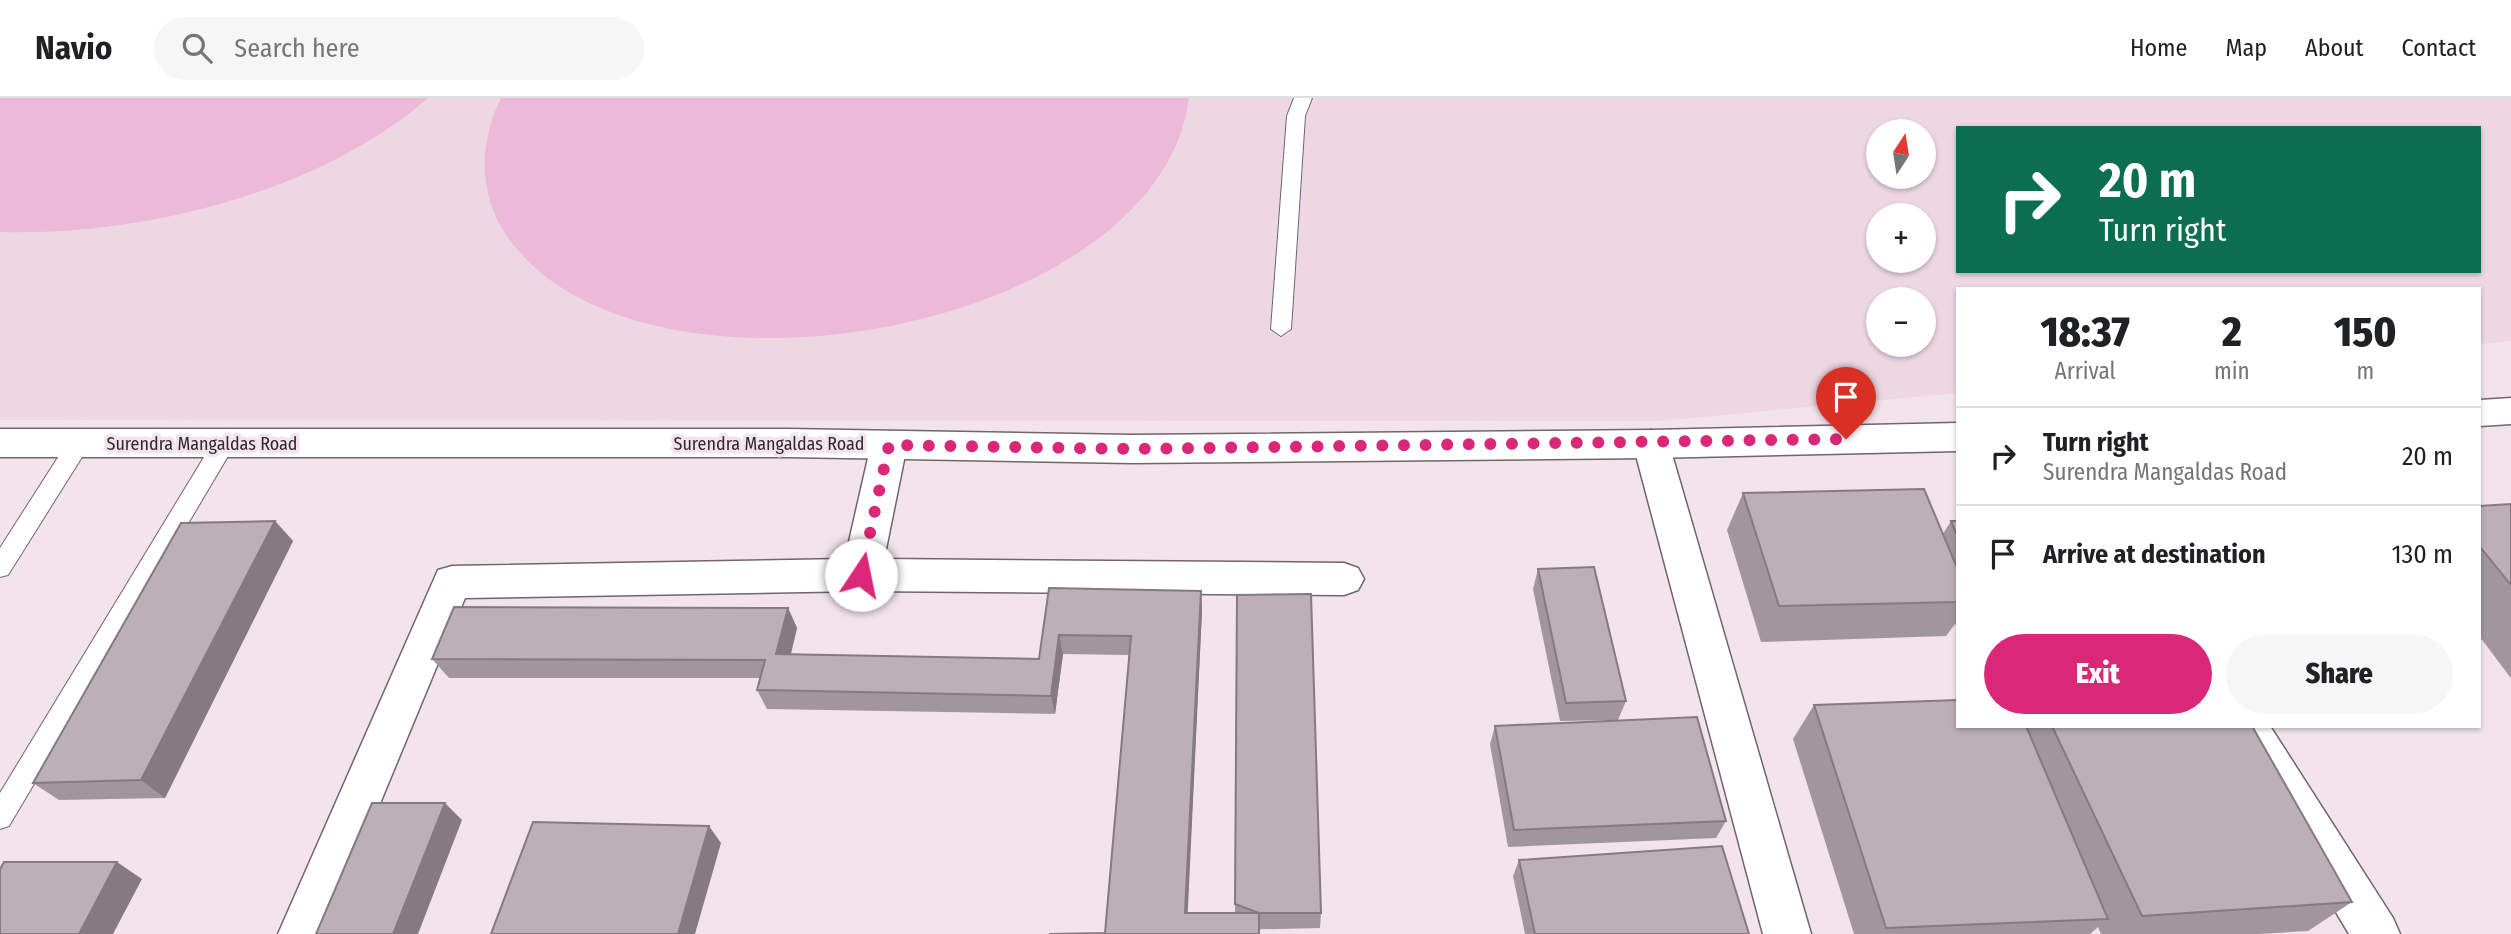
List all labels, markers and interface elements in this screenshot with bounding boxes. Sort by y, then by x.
search box [154,17,644,80]
text: Navio [35,28,112,68]
icon: search [178,29,216,67]
text: Search here [234,33,360,64]
text: Home [2130,34,2187,62]
text: Map [2225,34,2267,62]
text: About [2305,34,2363,62]
text: Contact [2401,34,2476,62]
north arrow [1866,119,1936,189]
map controls [1866,119,1936,357]
text: 20 m [2099,151,2196,210]
icon: right [1984,154,2075,245]
button: + [1866,203,1936,273]
text: Turn right [2099,211,2226,249]
button: − [1866,287,1936,357]
text: 18:37 [2040,307,2130,357]
text: 2 [2222,307,2242,357]
text: 150 [2334,307,2397,357]
text: Arrival [2055,357,2116,385]
text: min [2214,357,2250,385]
text: m [2356,357,2374,385]
pin [1816,367,1876,439]
icon: arrive [1827,378,1865,416]
text: Turn right [2043,427,2149,458]
street label: Surendra Mangaldas Road [106,433,298,455]
street label: Surendra Mangaldas Road [673,433,865,455]
icon: right [1984,437,2022,475]
text: 20 m [2402,441,2453,472]
text: Surendra Mangaldas Road [2043,458,2287,486]
icon: arrive [1984,535,2022,573]
position arrow [824,538,898,612]
text: Arrive at destination [2043,539,2266,570]
text: 130 m [2391,539,2453,570]
button: Exit [1984,634,2212,714]
button: Share [2226,634,2453,714]

